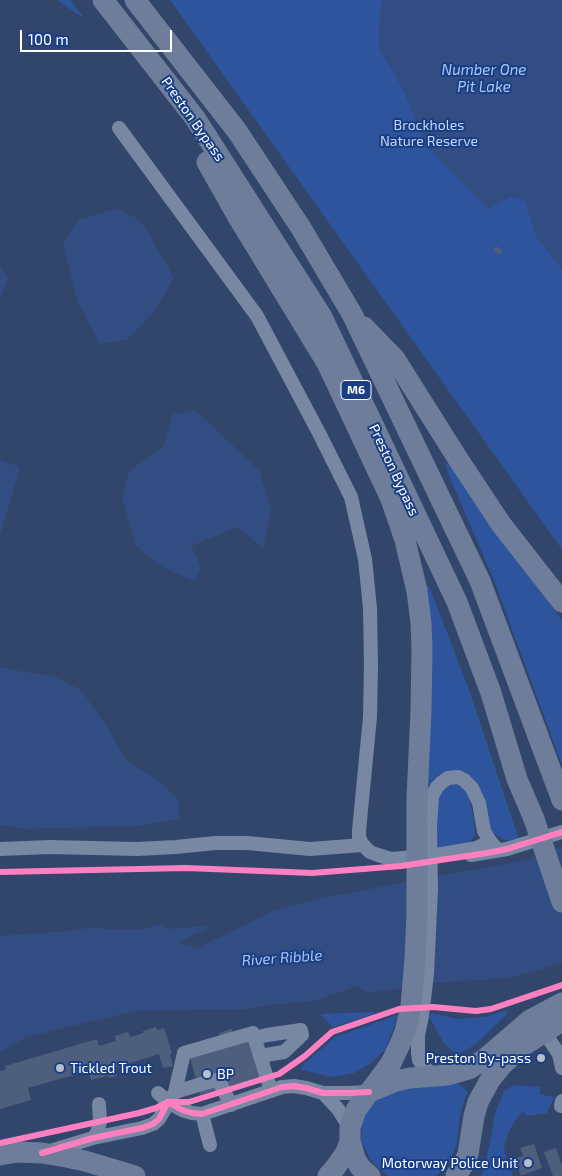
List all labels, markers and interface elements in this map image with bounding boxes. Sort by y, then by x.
scale bar [22,20,175,52]
text: 100 m [28,30,69,48]
water label: Number One Pit Lake [442,61,526,96]
street label: Preston Bypass [158,74,228,164]
park label: Brockholes Nature Reserve [380,117,478,150]
road number: M6 [341,380,371,400]
street label: Preston Bypass [365,422,423,518]
water label: River Ribble [241,946,323,970]
place label: Preston By-pass [426,1050,531,1066]
marker: Preston By-pass [535,1052,547,1064]
place label: Tickled Trout [70,1060,152,1076]
marker: Tickled Trout [54,1062,66,1074]
place label: BP [217,1066,234,1082]
marker: BP [201,1068,213,1080]
place label: Motorway Police Unit [382,1155,518,1171]
marker: Motorway Police Unit [522,1157,534,1169]

